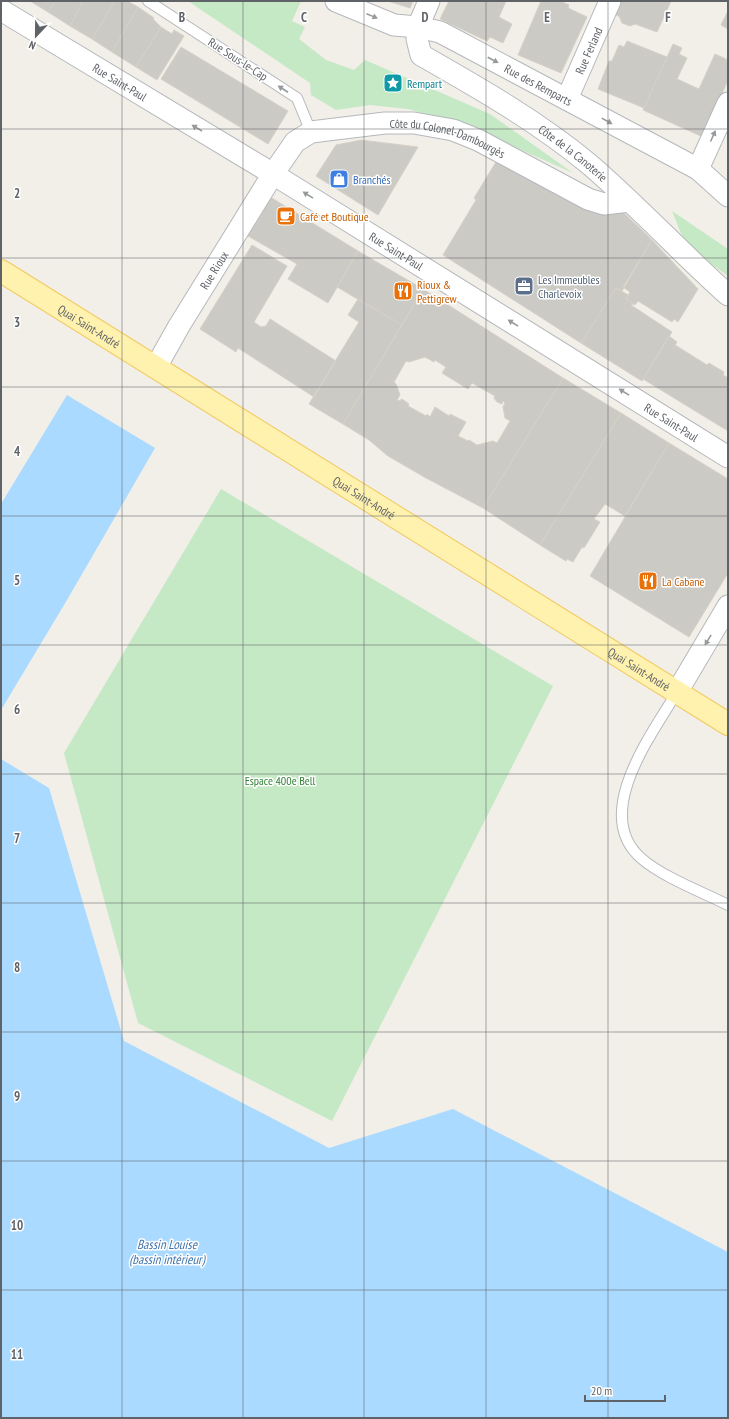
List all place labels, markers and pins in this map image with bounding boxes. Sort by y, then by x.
place icon: Rempart [382,72,404,94]
place label: Rempart [407,76,443,91]
shop icon: Branchés [328,168,350,190]
place label: Branchés [353,172,391,187]
cafe icon: Café et Boutique [275,205,297,227]
place label: Café et Boutique [300,209,369,224]
place label: Les Immeubles Charlevoix [538,272,600,301]
office icon: Les Immeubles Charlevoix [513,275,535,297]
place label: Rioux & Pettigrew [417,277,458,306]
restaurant icon: Rioux & Pettigrew [392,280,414,302]
restaurant icon: La Cabane [637,570,659,592]
place label: La Cabane [662,574,705,589]

